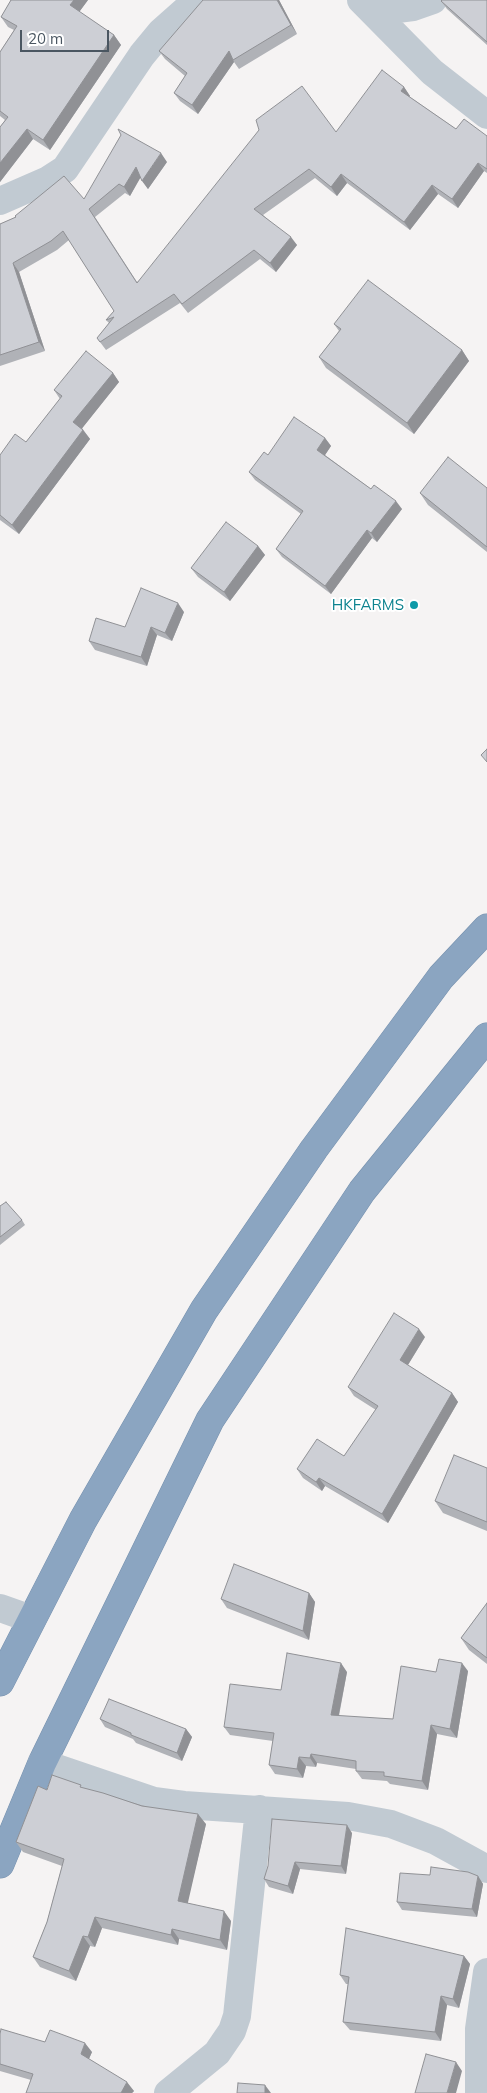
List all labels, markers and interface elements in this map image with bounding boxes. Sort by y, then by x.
scale bar [22,20,111,52]
text: 20 m [28,29,63,48]
place label: HKFARMS [332,596,404,614]
marker: HKFARMS [408,599,420,611]

